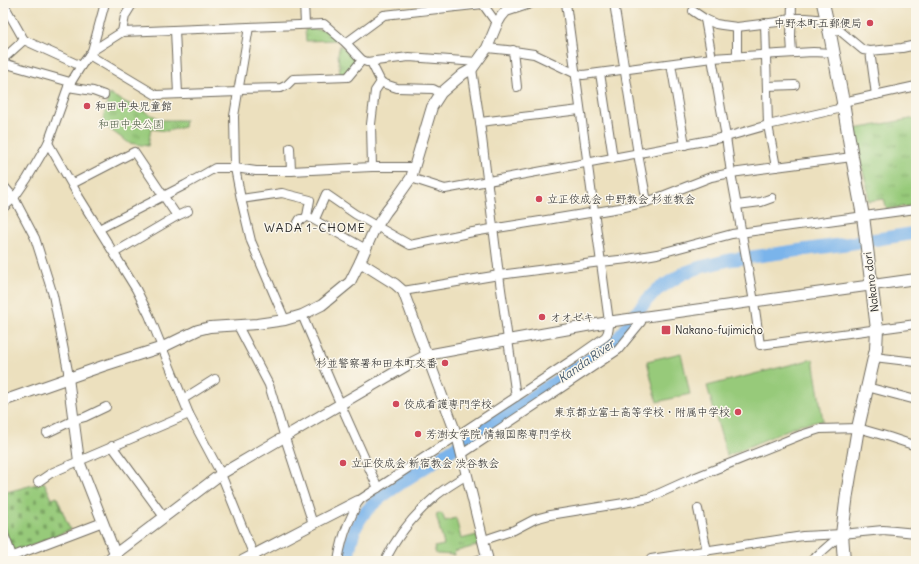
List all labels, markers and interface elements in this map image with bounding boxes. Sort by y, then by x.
place label: 中野本町五郵便局 [774,16,862,30]
marker: 中野本町五郵便局 [865,18,875,28]
place label: 和田中央児童館 [95,99,172,113]
marker: 和田中央児童館 [82,101,92,111]
park label: 和田中央公園 [98,117,164,131]
place label: 立正佼成会 中野教会 杉並教会 [547,192,695,206]
marker: 立正佼成会 中野教会 杉並教会 [534,194,544,204]
district label: WADA 1-CHOME [264,220,366,235]
street label: Nakano dori [860,251,882,313]
place label: オオゼキ [550,310,594,324]
marker: オオゼキ [537,312,547,322]
place label: Nakano-fujimicho [675,323,763,337]
marker: Nakano-fujimicho [660,324,672,336]
water label: Kanda River [555,335,619,386]
place label: 杉並警察署和田本町交番 [316,356,437,370]
marker: 杉並警察署和田本町交番 [440,358,450,368]
place label: 佼成看護専門学校 [404,397,492,411]
marker: 佼成看護専門学校 [391,399,401,409]
place label: 東京都立富士高等学校・附属中学校 [554,405,730,419]
marker: 東京都立富士高等学校・附属中学校 [733,407,743,417]
place label: 芳澍女学院 情報国際専門学校 [426,427,572,441]
marker: 芳澍女学院 情報国際専門学校 [413,429,423,439]
place label: 立正佼成会 新宿教会 渋谷教会 [351,456,499,470]
marker: 立正佼成会 新宿教会 渋谷教会 [338,458,348,468]

